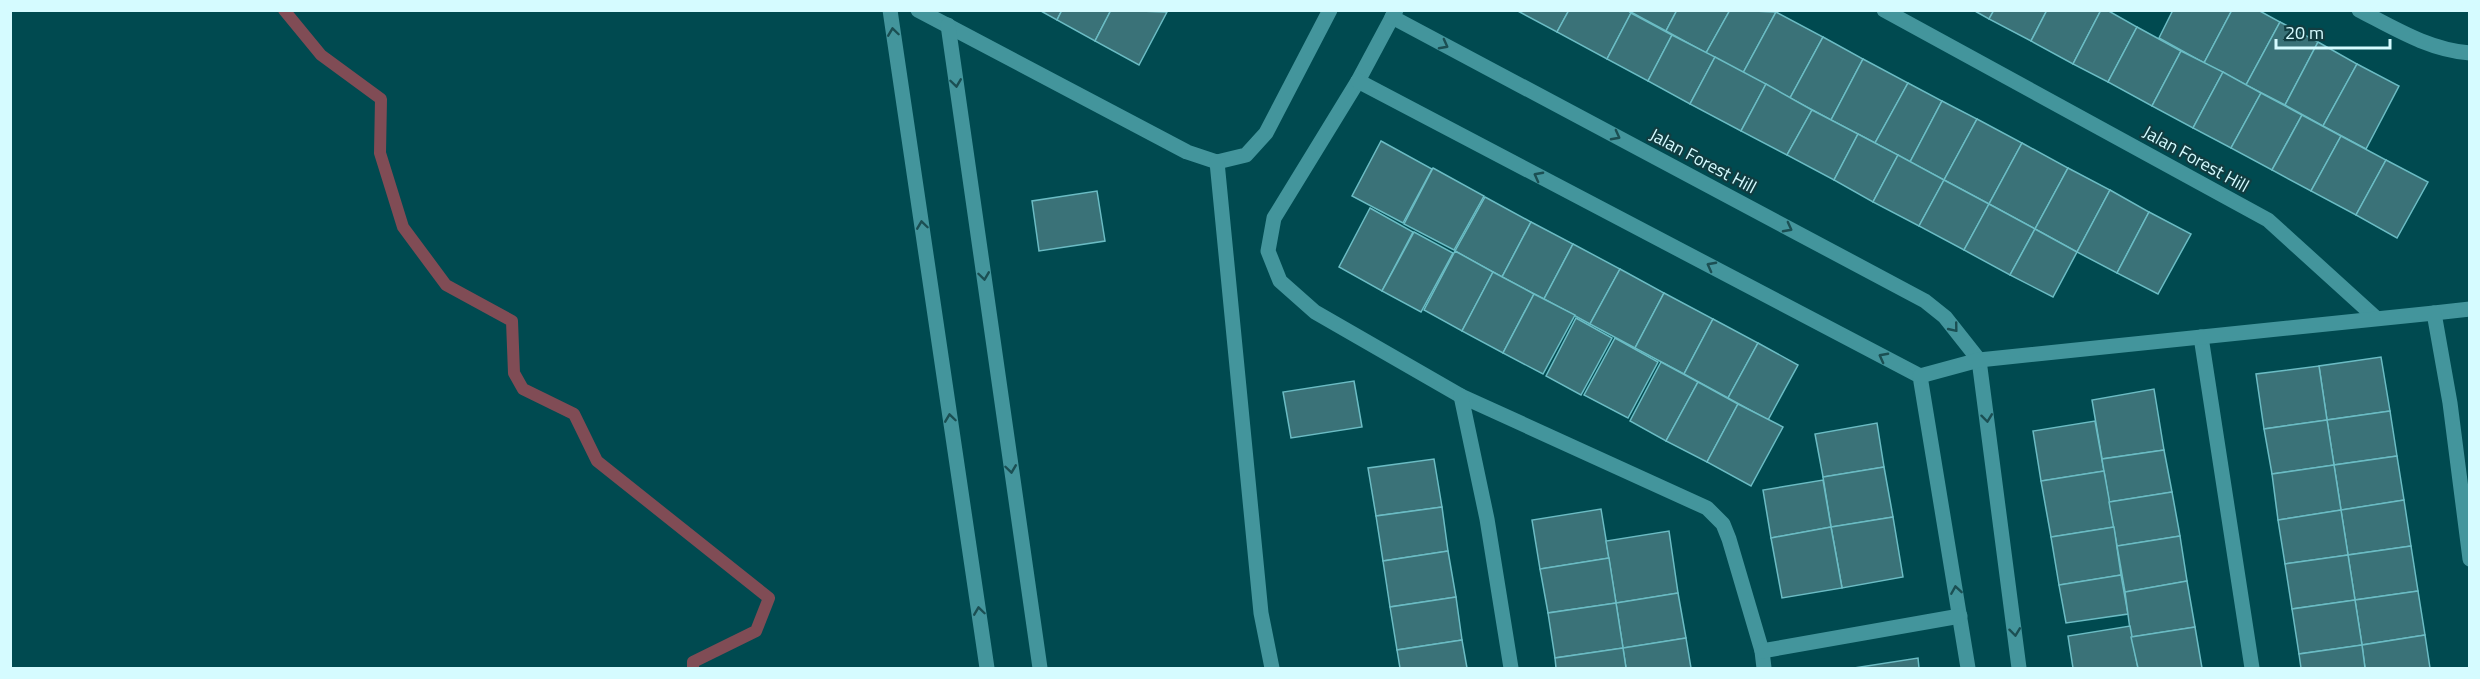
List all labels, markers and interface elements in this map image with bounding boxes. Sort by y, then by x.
scale bar [2276,12,2390,50]
text: 20 m [2285,19,2324,46]
one-way arrow [887,27,900,37]
one-way arrow [1437,38,1448,49]
one-way arrow [949,79,962,88]
street label: Jalan Forest Hill [2138,118,2254,199]
street label: Jalan Forest Hill [1645,121,1762,200]
one-way arrow [1610,129,1621,141]
one-way arrow [1534,172,1544,183]
one-way arrow [916,220,928,229]
one-way arrow [1782,221,1792,232]
one-way arrow [1706,262,1717,273]
one-way arrow [977,272,989,281]
one-way arrow [1946,321,1957,332]
one-way arrow [1879,353,1890,364]
one-way arrow [944,413,957,423]
one-way arrow [1980,413,1992,422]
one-way arrow [1005,465,1017,474]
one-way arrow [1950,585,1963,595]
one-way arrow [973,606,985,615]
one-way arrow [2008,627,2020,636]

